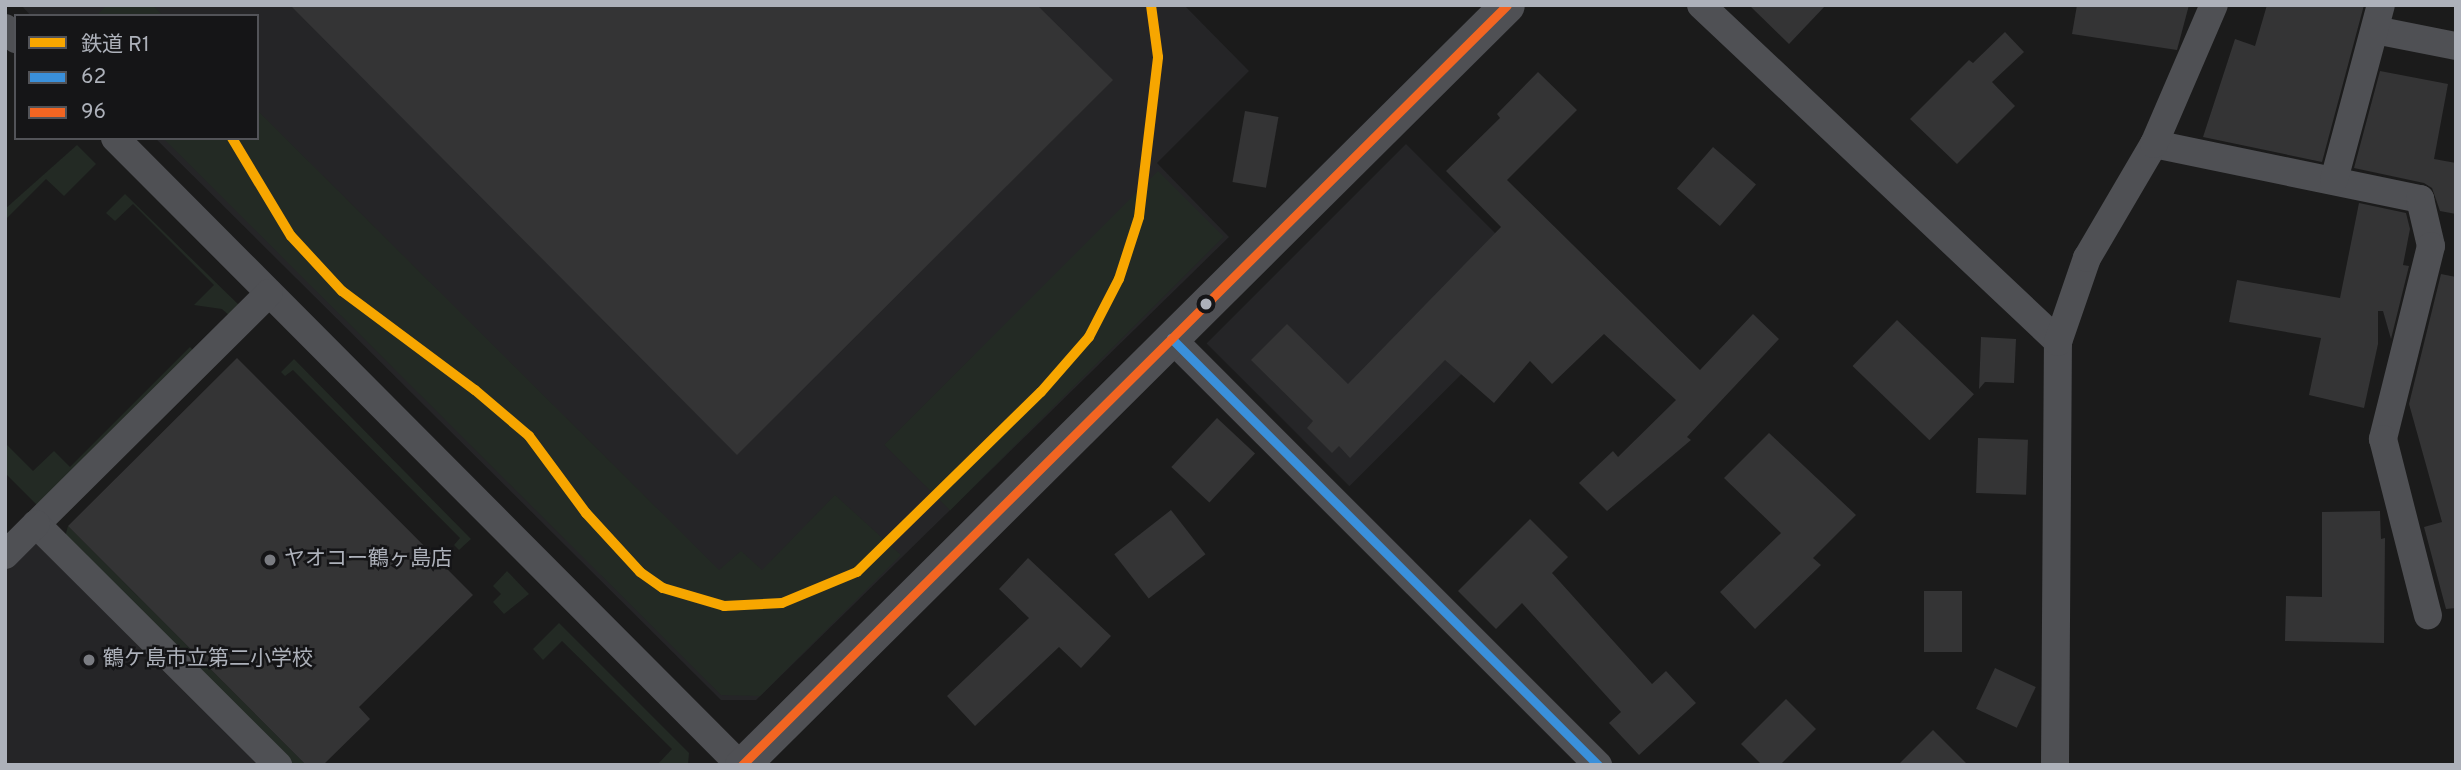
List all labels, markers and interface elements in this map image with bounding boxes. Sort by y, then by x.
legend [14,14,259,140]
text: 鉄道 R1 [81,32,150,59]
text: 62 [81,64,106,91]
text: 96 [81,99,106,126]
unlabelled marker [1199,297,1213,311]
place label: ヤオコー鶴ヶ島店 [284,547,452,573]
marker: ヤオコー鶴ヶ島店 [262,552,278,568]
place label: 鶴ケ島市立第二小学校 [103,647,313,673]
marker: 鶴ケ島市立第二小学校 [81,652,97,668]

